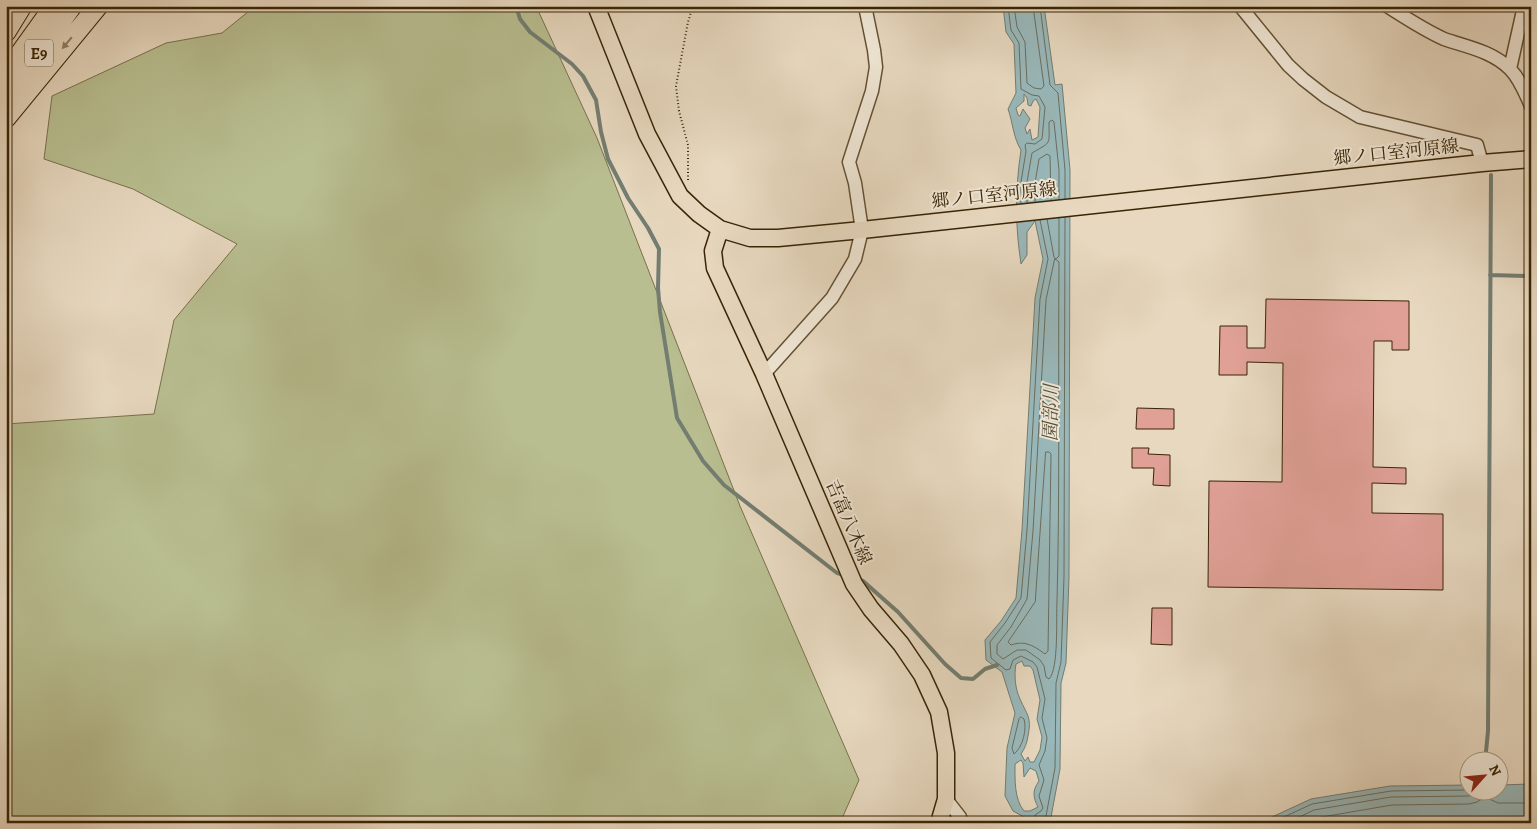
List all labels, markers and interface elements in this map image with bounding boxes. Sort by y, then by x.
one-way arrow [61,37,72,50]
road number: E9 [25,40,53,66]
street label: 郷ノ口室河原線 [1332,133,1460,171]
street label: 郷ノ口室河原線 [930,176,1058,214]
water label: 園部川 [1038,382,1065,442]
street label: 吉富八木線 [820,476,878,568]
north arrow [1460,752,1510,802]
text: N [1484,761,1506,779]

